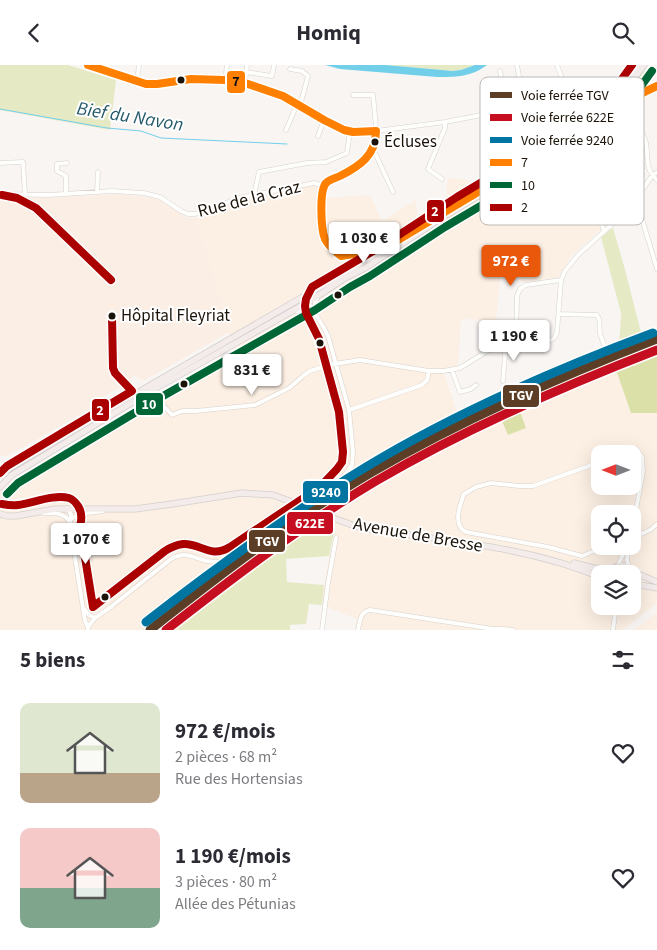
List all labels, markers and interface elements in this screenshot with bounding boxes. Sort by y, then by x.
text: Homiq [296,17,361,49]
icon: back [20,19,48,47]
icon: search [609,19,637,47]
line badge: 7 [226,70,246,94]
text: 7 [232,72,240,92]
unlabelled marker [176,75,186,85]
legend [480,77,644,225]
text: Voie ferrée TGV [521,86,610,106]
water label: Bief du Navon [75,95,185,139]
text: Voie ferrée 622E [521,108,614,128]
place label: Écluses [384,130,437,154]
text: Voie ferrée 9240 [521,131,614,151]
marker: Écluses [370,137,380,147]
text: 7 [521,153,528,173]
street label: Rue de la Craz [195,174,303,224]
text: 10 [521,176,535,196]
text: 2 [521,198,528,218]
line badge: 2 [426,199,445,223]
text: 2 [431,202,439,222]
pin: 1 030 € [318,221,410,264]
text: 1 030 € [340,227,388,249]
pin: 972 € [476,245,546,287]
text: 972 € [493,250,530,272]
unlabelled marker [333,290,343,300]
place label: Hôpital Fleyriat [121,304,230,328]
marker: Hôpital Fleyriat [107,311,117,321]
pin: 1 190 € [468,319,560,362]
text: 1 190 € [490,325,538,347]
unlabelled marker [315,338,325,348]
pin: 831 € [217,353,287,396]
text: 831 € [234,359,271,381]
unlabelled marker [179,379,189,389]
line badge: TGV [502,384,540,408]
text: TGV [509,386,533,406]
line badge: 10 [135,392,164,416]
text: 10 [142,395,156,415]
line badge: 2 [91,398,110,422]
text: 2 [96,401,104,421]
north arrow [591,445,641,495]
map controls [591,445,641,615]
line badge: 9240 [302,480,349,504]
text: 9240 [311,483,341,503]
button: locate [591,505,641,555]
line badge: 622E [286,511,334,535]
street label: Avenue de Bresse [351,511,485,559]
text: 622E [295,514,325,534]
pin: 1 070 € [40,523,132,565]
text: 1 070 € [62,528,110,550]
line badge: TGV [248,529,286,553]
text: TGV [255,532,279,552]
button: layers [591,565,641,615]
unlabelled marker [100,592,110,602]
text: 5 biens [20,645,85,675]
icon: filters [609,646,637,674]
text: 972 €/mois [175,716,275,746]
icon: home [60,723,120,783]
icon: heart [609,739,637,767]
text: 2 pièces · 68 m² [175,746,277,768]
text: Rue des Hortensias [175,768,303,790]
text: 1 190 €/mois [175,841,291,871]
icon: home [60,848,120,908]
icon: heart [609,864,637,892]
text: 3 pièces · 80 m² [175,871,277,893]
text: Allée des Pétunias [175,893,296,915]

